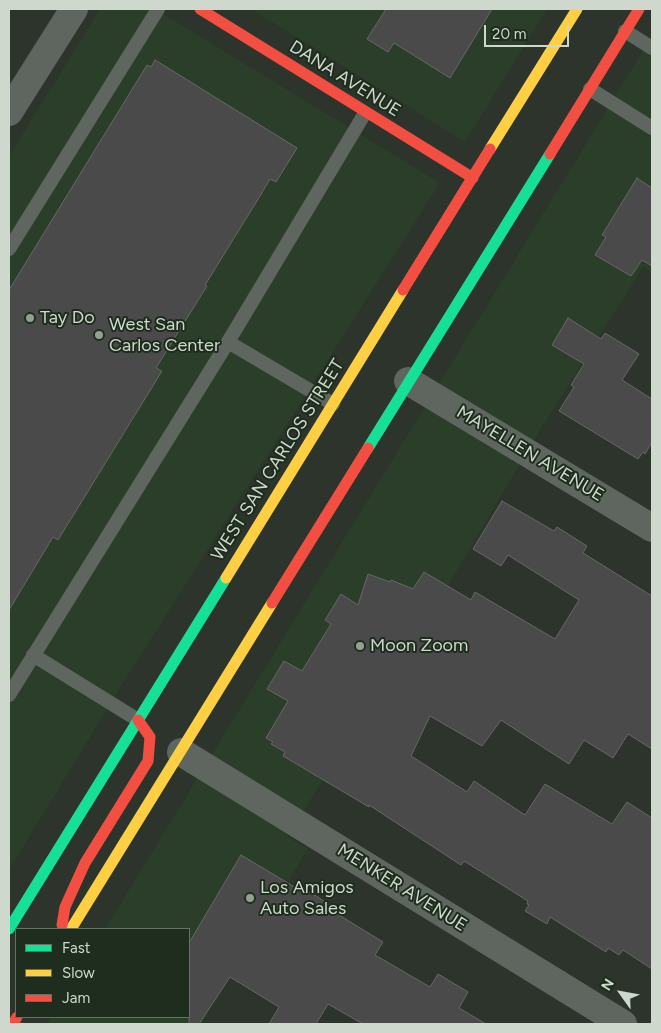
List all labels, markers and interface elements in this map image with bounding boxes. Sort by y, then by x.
scale bar [486,15,571,47]
text: 20 m [492,25,526,43]
street label: DANA AVENUE [285,36,405,122]
place label: Tay Do [40,307,95,329]
marker: Tay Do [24,312,36,324]
place label: West San Carlos Center [109,314,220,356]
marker: West San Carlos Center [93,329,105,341]
street label: WEST SAN CARLOS STREET [207,355,349,565]
street label: MAYELLEN AVENUE [452,401,608,507]
place label: Moon Zoom [370,635,468,657]
marker: Moon Zoom [354,640,366,652]
street label: MENKER AVENUE [333,839,471,937]
place label: Los Amigos Auto Sales [260,877,354,920]
marker: Los Amigos Auto Sales [244,892,256,904]
legend [15,928,190,1018]
text: Fast [62,939,90,957]
text: Slow [62,964,95,982]
north arrow [596,968,646,1018]
text: N [598,976,618,994]
text: Jam [62,989,90,1007]

